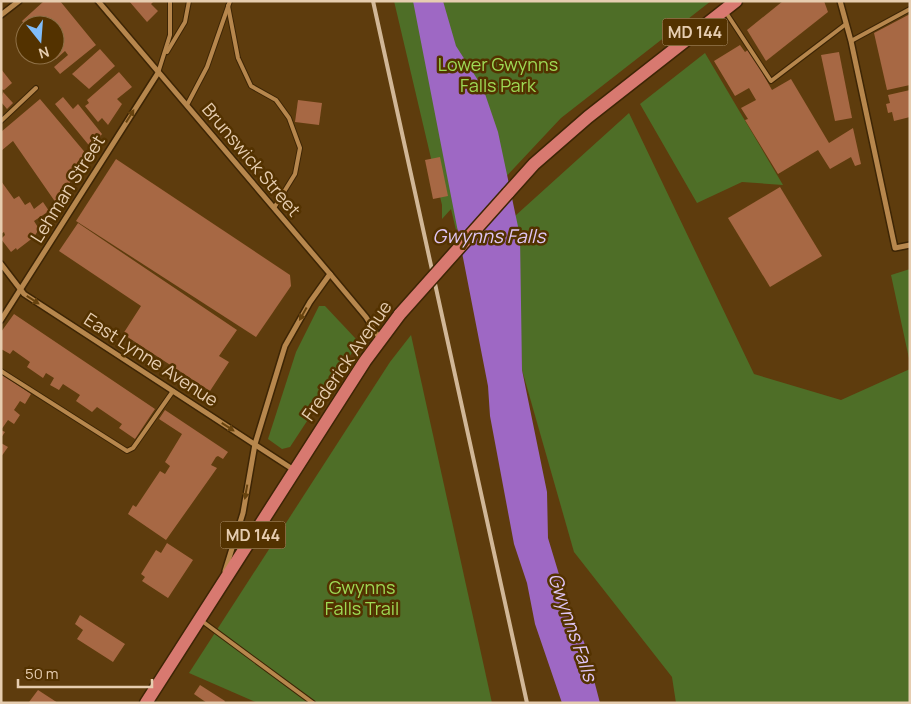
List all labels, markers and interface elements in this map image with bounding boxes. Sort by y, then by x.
north arrow [15,15,65,65]
road number: MD 144 [662,18,728,46]
text: N [36,42,52,63]
park label: Lower Gwynns Falls Park [438,52,558,97]
street label: Brunswick Street [197,97,306,221]
one-way arrow [126,109,135,122]
street label: Lehman Street [24,130,110,247]
water label: Gwynns Falls [433,223,547,249]
one-way arrow [27,295,40,305]
street label: Frederick Avenue [296,295,397,425]
street label: East Lynne Avenue [80,307,223,412]
one-way arrow [299,307,307,321]
one-way arrow [222,422,235,432]
one-way arrow [242,484,250,500]
road number: MD 144 [220,522,286,548]
water label: Gwynns Falls [542,569,604,686]
park label: Gwynns Falls Trail [325,575,399,620]
scale bar [18,656,151,688]
text: 50 m [25,663,59,684]

